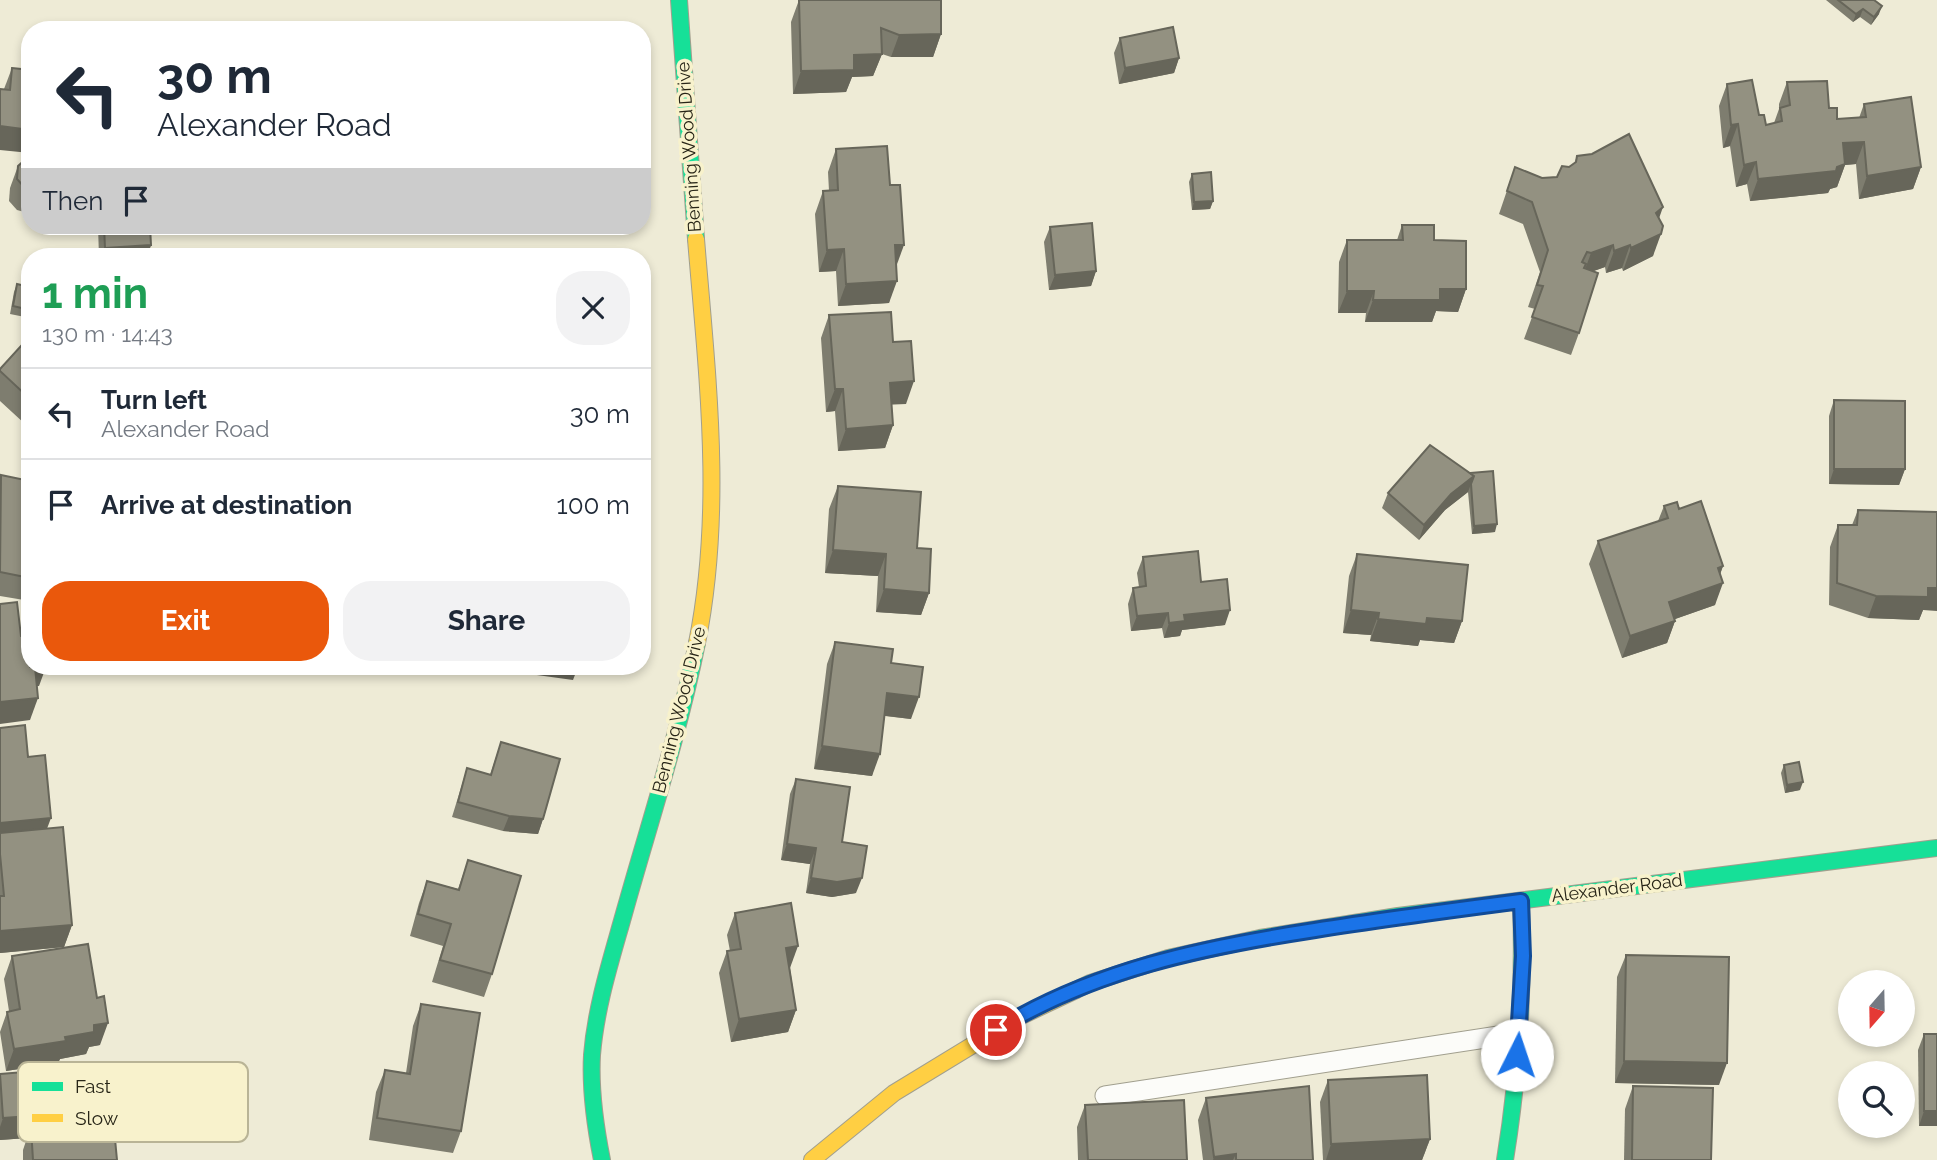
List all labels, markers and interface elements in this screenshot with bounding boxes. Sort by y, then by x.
text: 30 m [157,47,272,104]
icon: left [42,49,133,140]
street label: Benning Wood Drive [672,61,705,233]
text: Alexander Road [157,106,392,143]
icon: arrive [117,182,155,220]
text: Then [42,186,103,216]
text: 1 min [42,269,148,318]
button: close [556,271,630,345]
text: 130 m · 14:43 [42,320,173,347]
text: Turn left [101,385,207,415]
icon: left [42,395,80,433]
text: 30 m [570,399,630,429]
text: Alexander Road [101,415,270,442]
icon: arrive [42,486,80,524]
text: Arrive at destination [101,490,352,520]
text: 100 m [557,490,630,520]
button: Exit [42,581,329,661]
button: Share [343,581,630,661]
street label: Benning Wood Drive [648,624,709,795]
street label: Alexander Road [1550,869,1684,906]
north arrow [1838,970,1914,1046]
map controls [1838,970,1915,1138]
pin [966,1000,1026,1060]
icon: arrive [977,1011,1015,1049]
position arrow [1480,1018,1554,1092]
button: search [1838,1061,1915,1138]
legend [18,1062,248,1142]
text: Fast [75,1075,111,1097]
text: Slow [75,1107,119,1129]

